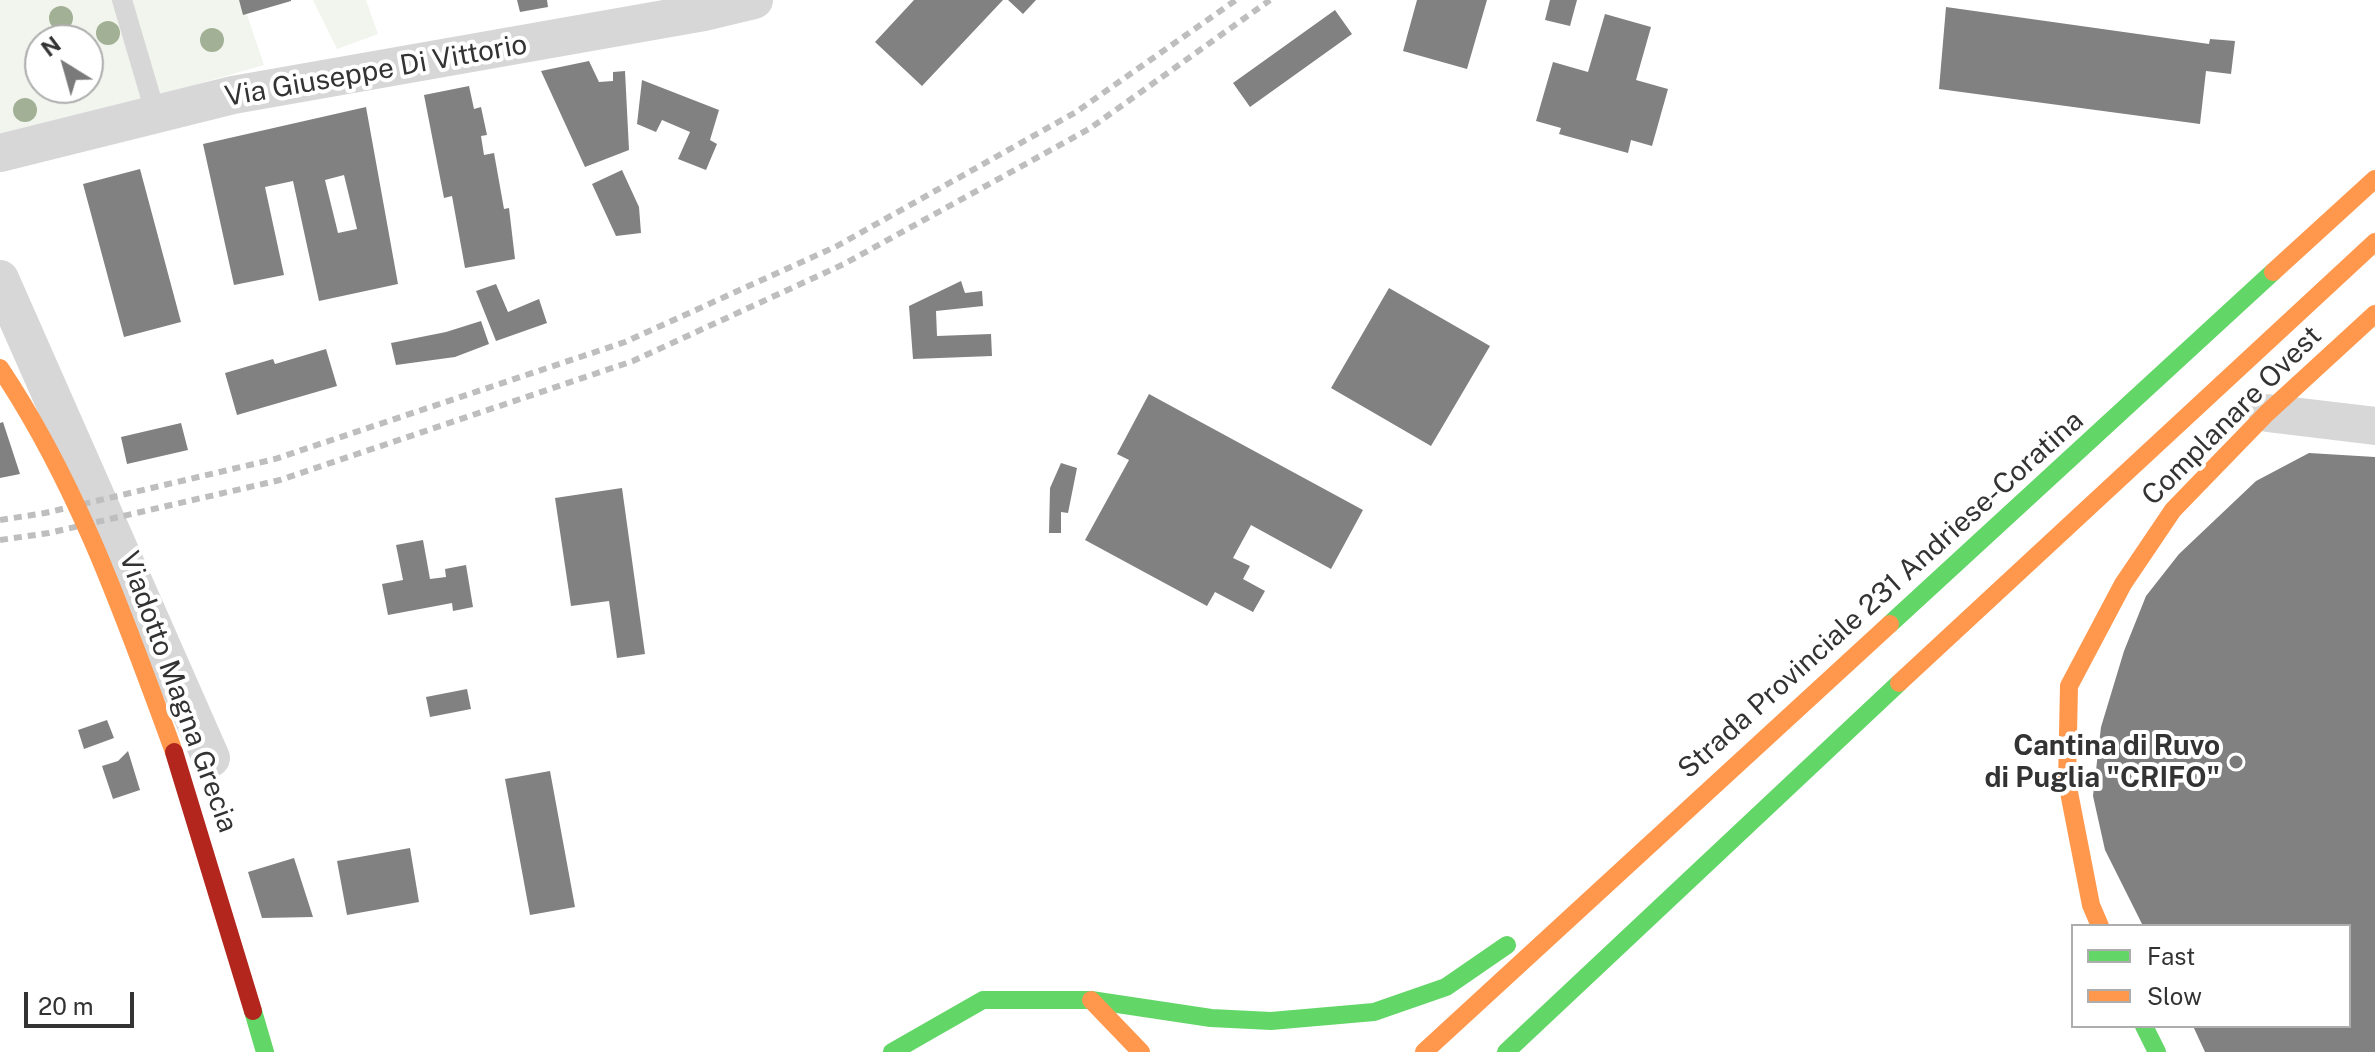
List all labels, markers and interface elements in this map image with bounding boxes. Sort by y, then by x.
north arrow [24,24,104,104]
street label: Via Giuseppe Di Vittorio [222,28,530,114]
text: N [36,31,65,62]
street label: Complanare Ovest [2135,319,2329,513]
street label: Strada Provinciale 231 Andriese-Coratina [1672,404,2090,786]
street label: Viadotto Magna Grecia [112,547,244,837]
place label: Cantina di Ruvo di Puglia "CRIFO" [1984,729,2220,795]
marker: Cantina di Ruvo di Puglia "CRIFO" [2227,753,2245,771]
legend [2071,924,2351,1028]
text: Fast [2147,942,2195,970]
scale bar [28,976,138,1026]
text: Slow [2147,982,2202,1010]
text: 20 m [38,992,94,1020]

